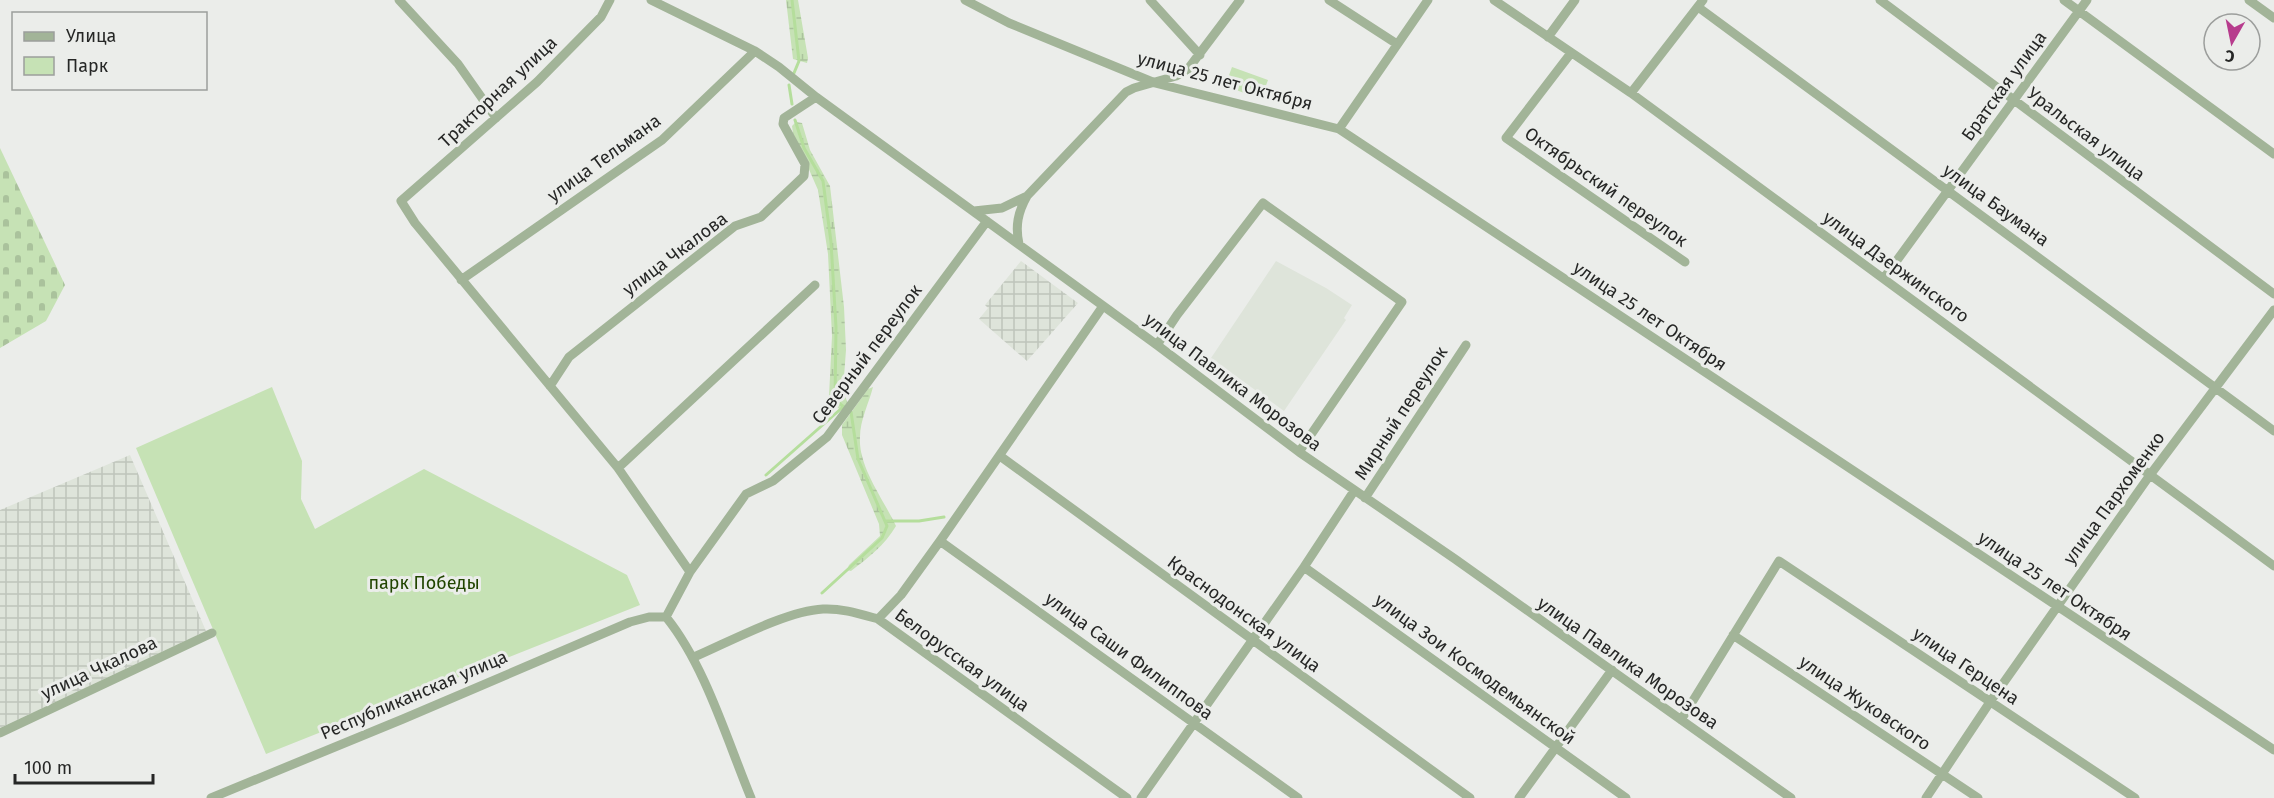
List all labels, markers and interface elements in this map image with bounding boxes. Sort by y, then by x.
legend [12,12,207,90]
north arrow [2202,12,2262,72]
text: Улица [66,25,116,47]
street label: Братская улица [1957,27,2051,145]
street label: Тракторная улица [434,32,562,152]
text: С [2223,46,2236,66]
street label: улица 25 лет Октября [1135,47,1315,115]
text: Парк [66,55,109,77]
street label: Уральская улица [2023,82,2149,186]
street label: улица Тельмана [543,109,665,207]
street label: Октябрьский переулок [1520,122,1692,252]
street label: улица Баумана [1939,159,2053,251]
street label: улица Дзержинского [1818,206,1974,328]
street label: улица Чкалова [618,207,732,301]
street label: улица 25 лет Октября [1569,256,1731,376]
street label: Северный переулок [807,279,927,428]
street label: улица Павлика Морозова [1140,308,1326,456]
street label: Мирный переулок [1350,342,1453,484]
street label: улица Пархоменко [2058,427,2170,569]
street label: улица 25 лет Октября [1974,526,2136,646]
street label: Краснодонская улица [1163,551,1325,677]
park label: парк Победы [368,572,480,594]
street label: улица Саши Филиппова [1041,588,1217,724]
street label: улица Зои Космодемьянской [1370,589,1580,749]
street label: улица Павлика Морозова [1533,592,1723,734]
street label: Белорусская улица [890,604,1034,716]
street label: улица Герцена [1909,622,2023,710]
street label: улица Чкалова [38,632,160,704]
street label: Республиканская улица [317,646,511,744]
street label: улица Жуковского [1795,651,1935,755]
scale bar [15,747,153,785]
text: 100 m [24,757,72,779]

